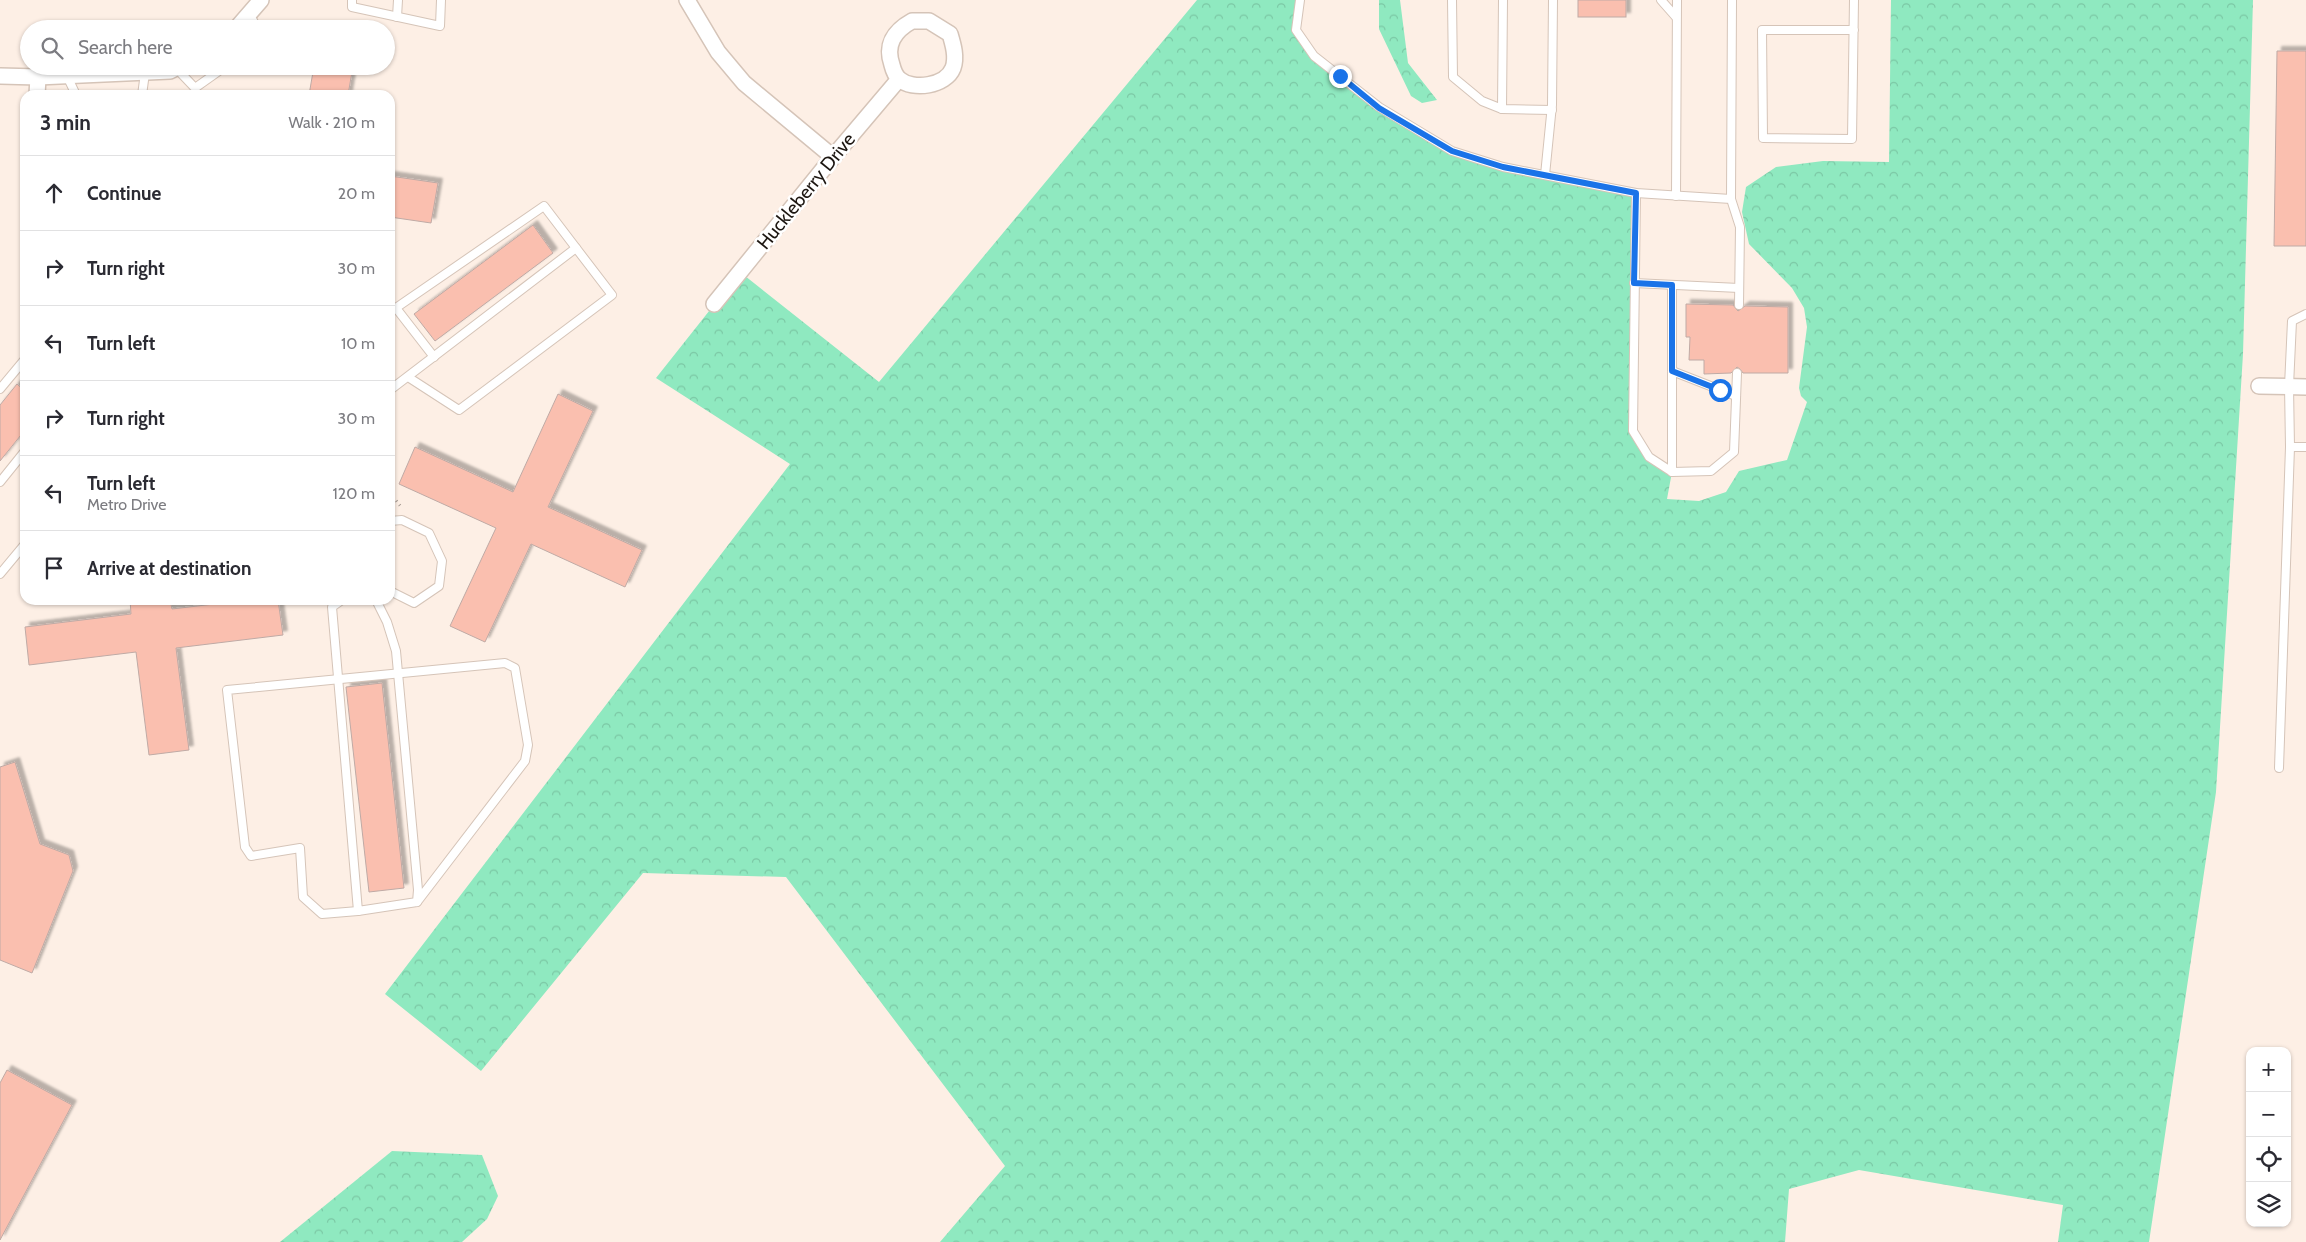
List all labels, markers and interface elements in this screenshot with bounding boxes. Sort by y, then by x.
search box [20,20,395,75]
icon: search [38,34,66,62]
text: Search here [78,36,172,59]
route end [1329,65,1352,88]
text: 3 min [40,110,91,135]
text: Walk · 210 m [288,113,375,132]
street label: Huckleberry Drive [752,128,860,254]
icon: ahead [40,179,68,207]
text: Continue [87,182,161,205]
text: 20 m [338,184,375,203]
icon: right [40,254,68,282]
text: Turn right [87,257,165,280]
text: 30 m [338,259,375,278]
icon: left [40,329,68,357]
text: Turn left [87,332,155,355]
text: 10 m [341,334,375,353]
route start [1709,379,1732,402]
icon: right [40,404,68,432]
text: Turn right [87,407,165,430]
text: 30 m [338,409,375,428]
text: Turn left [87,472,155,495]
icon: left [40,479,68,507]
text: 120 m [333,484,375,503]
text: Metro Drive [87,495,167,514]
icon: arrive [40,554,68,582]
text: Arrive at destination [87,557,251,580]
map controls [2246,1047,2291,1227]
button: + [2246,1047,2291,1092]
button: − [2246,1092,2291,1137]
button: locate [2246,1137,2291,1182]
button: layers [2246,1182,2291,1227]

